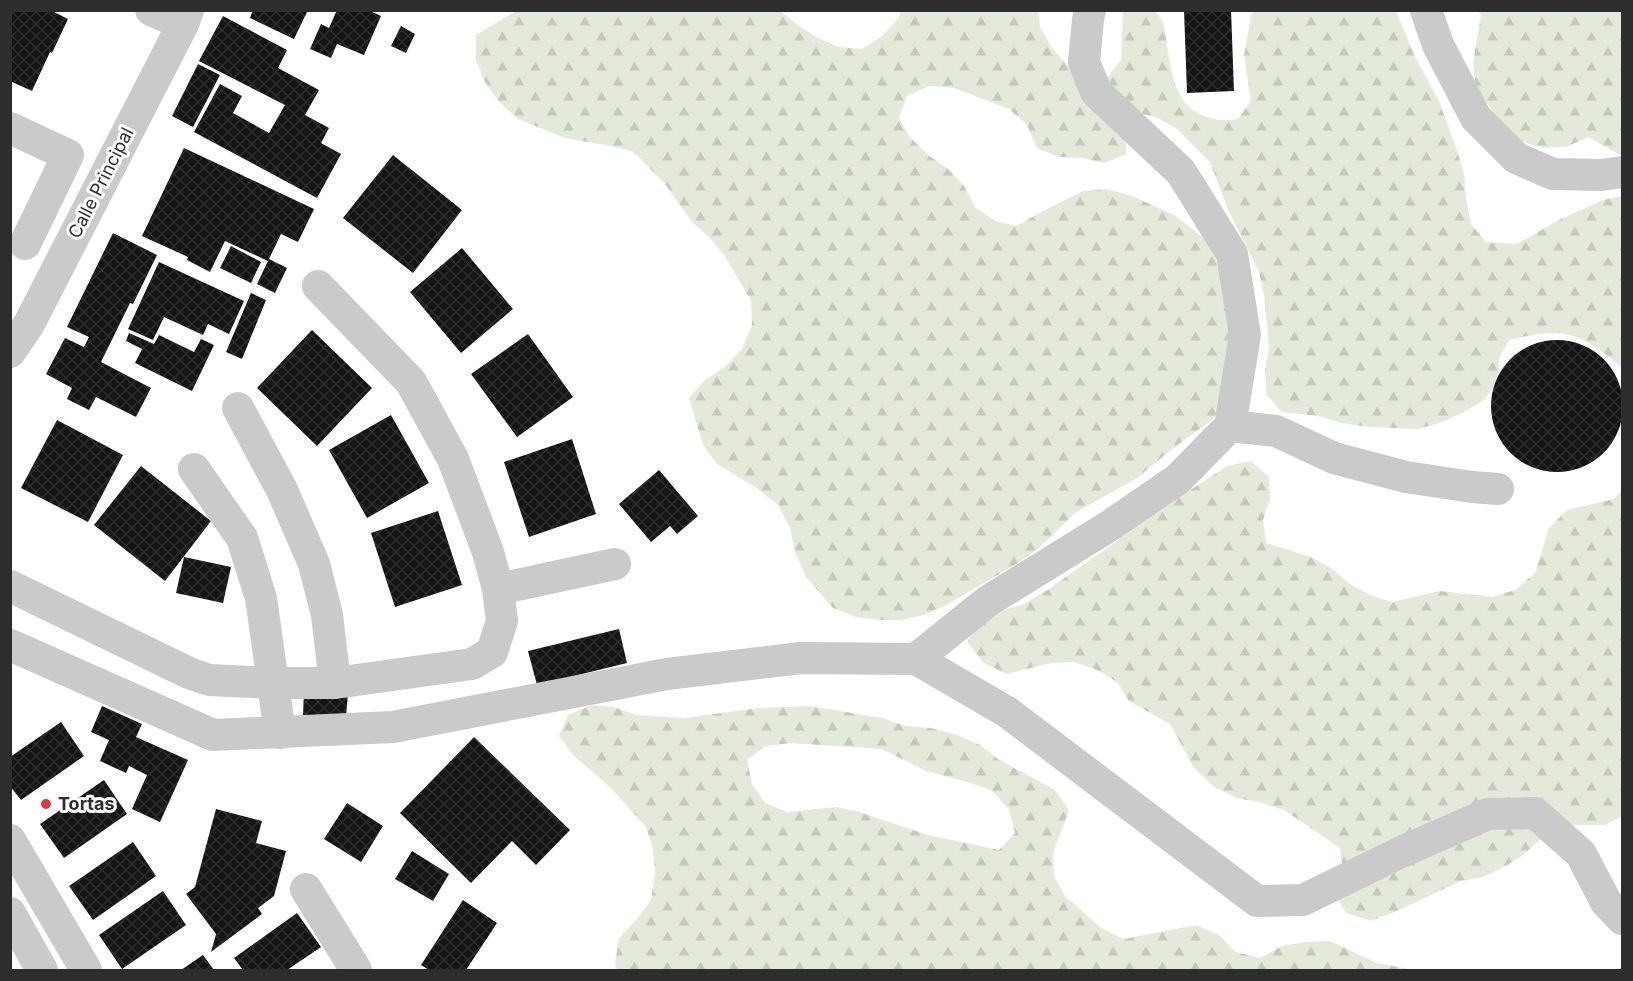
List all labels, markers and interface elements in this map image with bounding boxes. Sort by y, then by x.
street label: Calle Principal [64,124,137,242]
place label: Tortas [58,793,115,814]
marker: Tortas [39,797,53,811]

